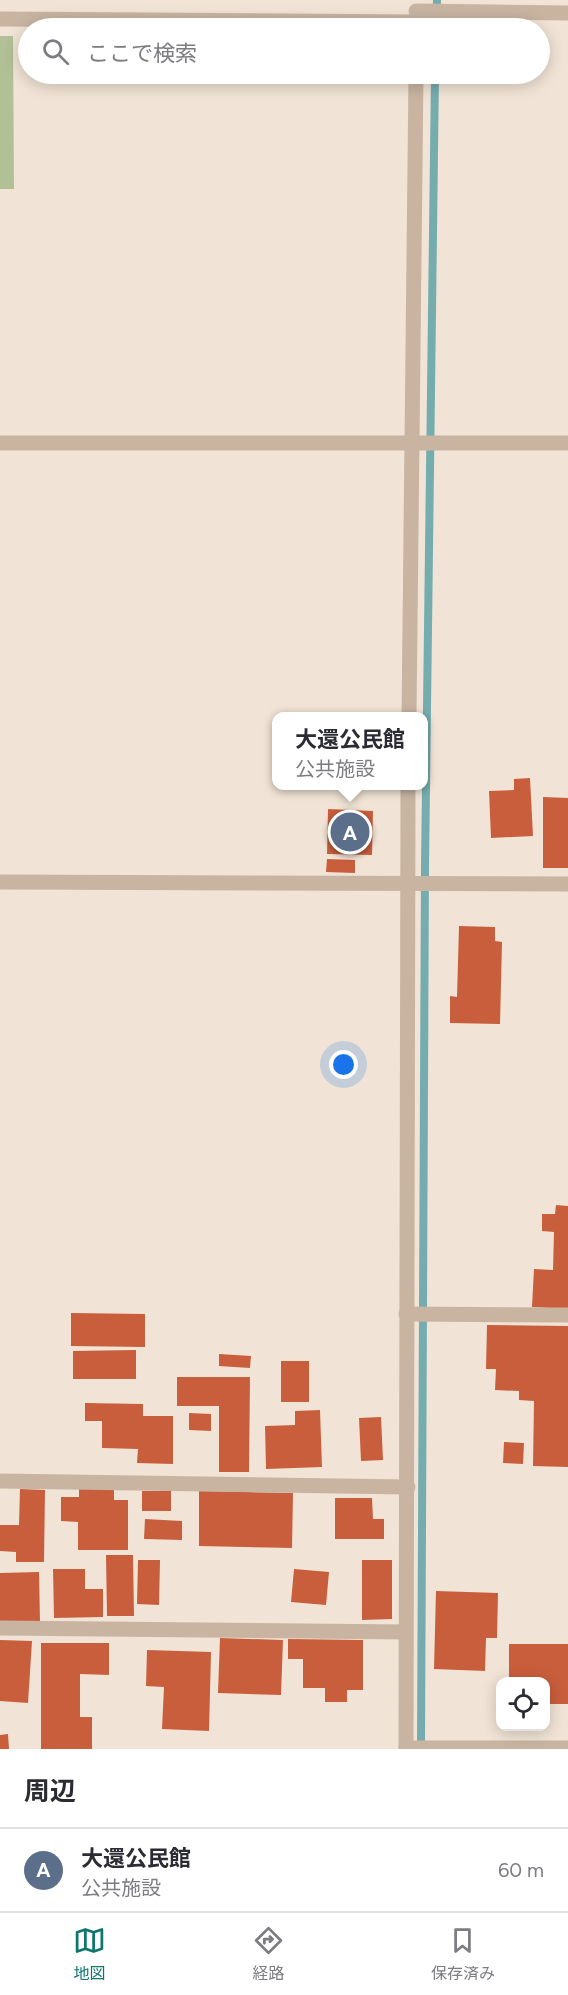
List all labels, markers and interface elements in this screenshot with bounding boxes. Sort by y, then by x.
search box [18,18,550,84]
icon: search [39,35,72,68]
text: ここで検索 [87,40,197,67]
popup [272,712,428,790]
text: 大還公民館 [295,726,405,753]
text: 公共施設 [295,757,375,781]
pin: A [330,810,370,854]
your location [329,1050,358,1079]
map controls [496,1677,550,1731]
button: locate [496,1677,550,1731]
text: 周辺 [24,1775,76,1807]
text: 大還公民館 [81,1845,191,1872]
text: A [36,1858,51,1882]
text: 60 m [498,1858,544,1882]
text: 公共施設 [81,1876,161,1900]
tab: 地図 [73,1924,106,1984]
tab: 経路 [252,1924,285,1984]
tab: 保存済み [431,1924,495,1984]

